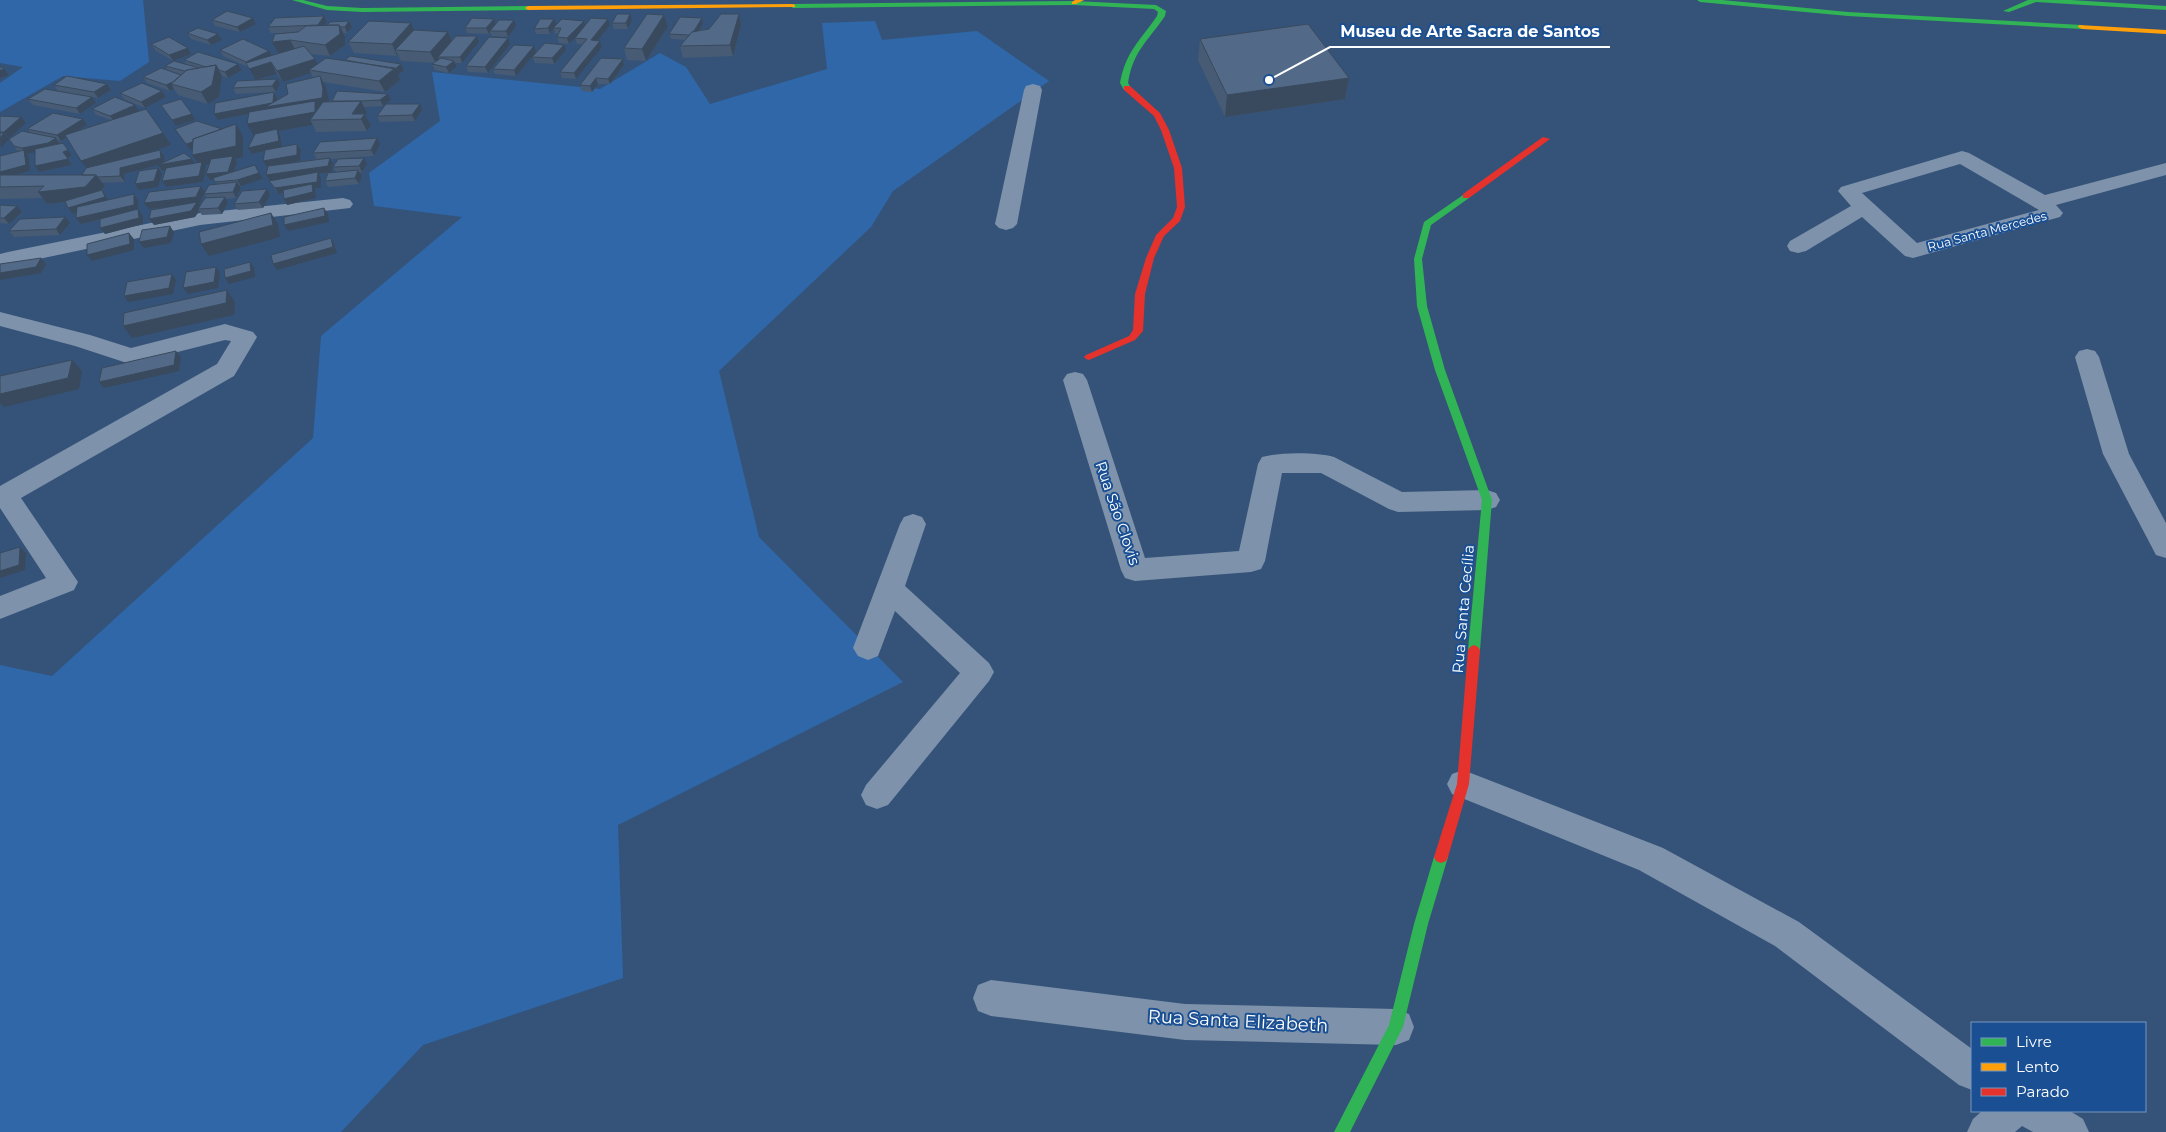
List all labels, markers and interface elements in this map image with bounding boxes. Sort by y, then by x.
callout: Museu de Arte Sacra de Santos [1330,16,1610,47]
text: Museu de Arte Sacra de Santos [1340,22,1600,41]
street label: Rua Santa Mercedes [1926,208,2048,254]
street label: Rua São Clovis [1091,459,1145,567]
street label: Rua Santa Cecília [1448,544,1478,674]
street label: Rua Santa Elizabeth [1147,1005,1329,1037]
legend [1971,1022,2146,1112]
text: Livre [2016,1032,2052,1051]
text: Lento [2016,1057,2059,1076]
text: Parado [2016,1082,2069,1101]

